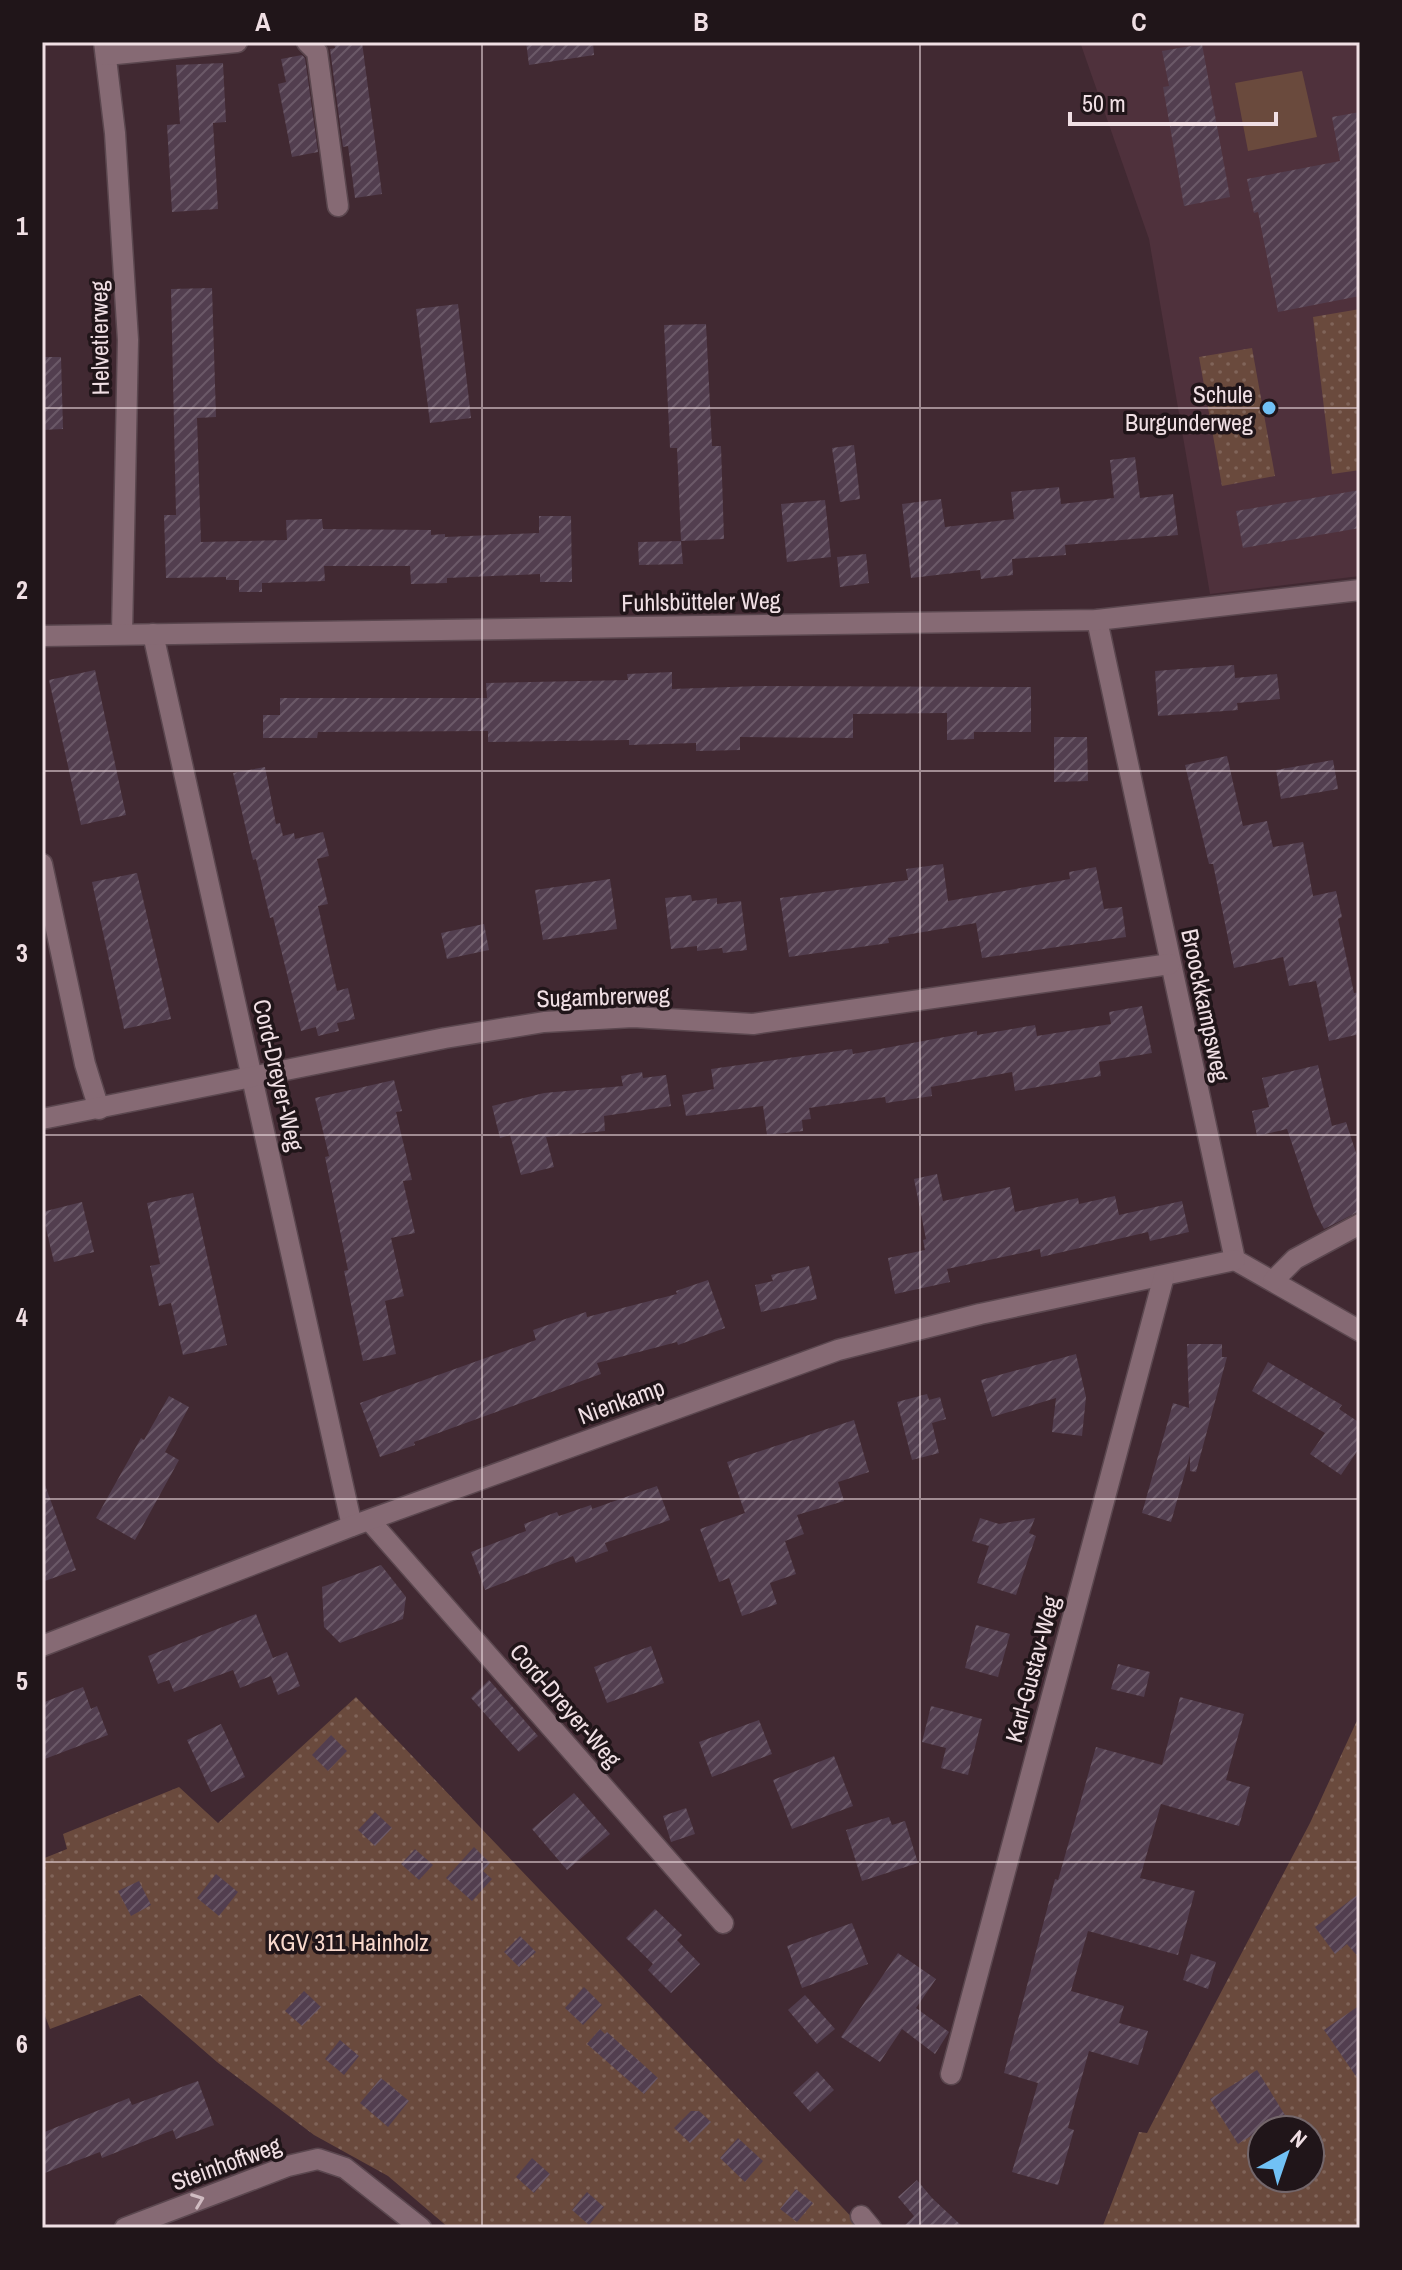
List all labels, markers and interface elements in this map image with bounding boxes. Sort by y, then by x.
text: A [255,4,271,39]
text: B [693,4,709,39]
text: C [1131,4,1147,39]
scale bar [1070,76,1276,126]
text: 50 m [1082,87,1126,119]
text: 1 [16,208,28,243]
street label: Helvetierweg [82,280,116,396]
place label: Schule Burgunderweg [1125,378,1253,438]
marker: Schule Burgunderweg [1260,399,1278,417]
text: 2 [16,572,28,607]
street label: Fuhlsbütteler Weg [621,584,781,618]
street label: Broockkampsweg [1174,926,1238,1084]
text: 3 [16,935,28,970]
street label: Sugambrerweg [536,978,670,1014]
street label: Cord-Dreyer-Weg [246,996,312,1154]
text: 4 [16,1299,28,1334]
street label: Nienkamp [573,1371,669,1431]
street label: Karl-Gustav-Weg [997,1592,1067,1746]
street label: Cord-Dreyer-Weg [503,1636,629,1774]
text: 5 [16,1663,28,1698]
park label: KGV 311 Hainholz [267,1926,429,1958]
text: 6 [16,2026,28,2061]
north arrow [1246,2114,1326,2194]
text: N [1284,2123,1313,2154]
street label: Steinhoffweg [167,2128,285,2198]
one-way arrow [190,2193,204,2210]

